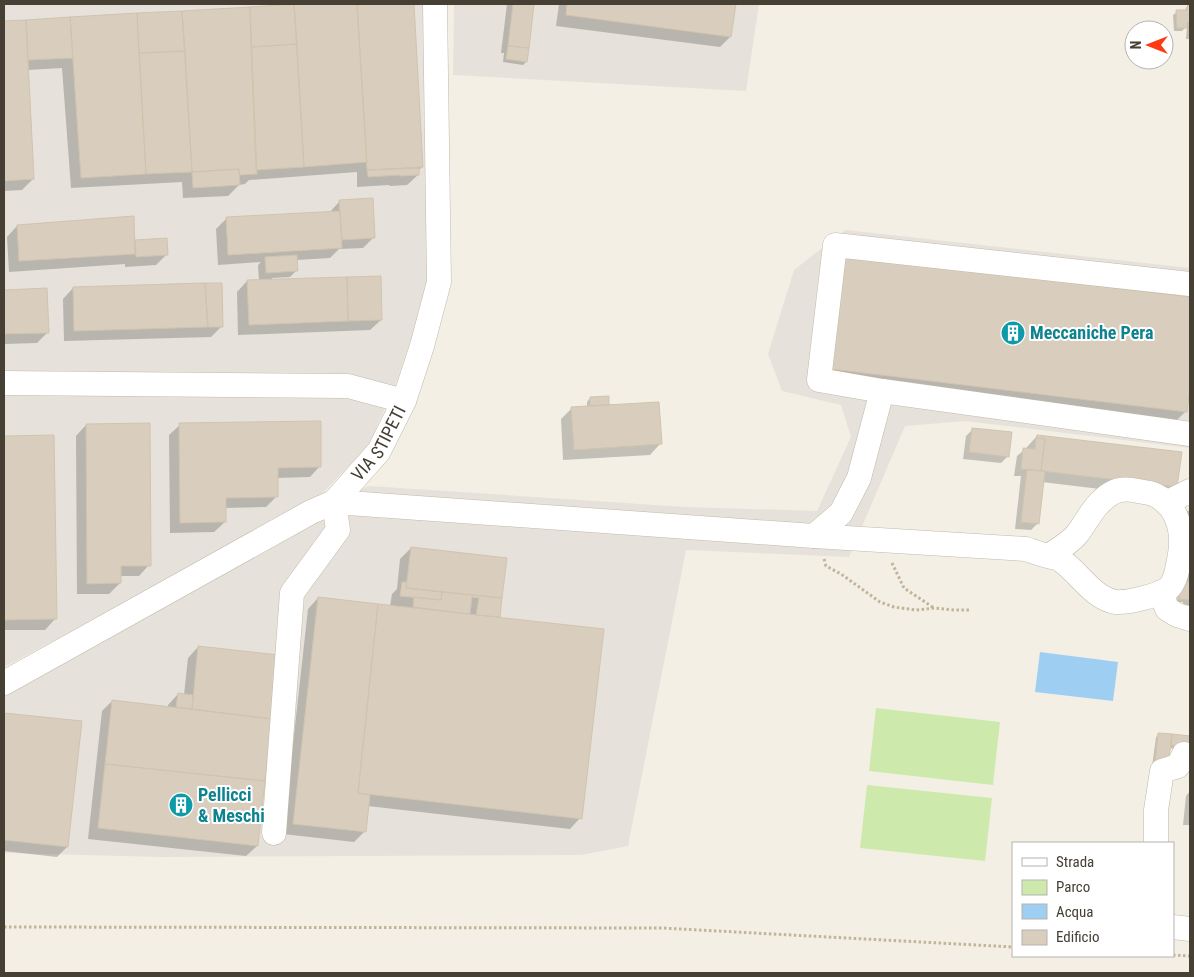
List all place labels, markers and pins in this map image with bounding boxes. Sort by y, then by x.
building icon: Meccaniche Pera [1000,320,1026,346]
place label: Meccaniche Pera [1030,322,1154,343]
place label: Pellicci & Meschi [198,784,265,826]
building icon: Pellicci & Meschi [168,792,194,818]

